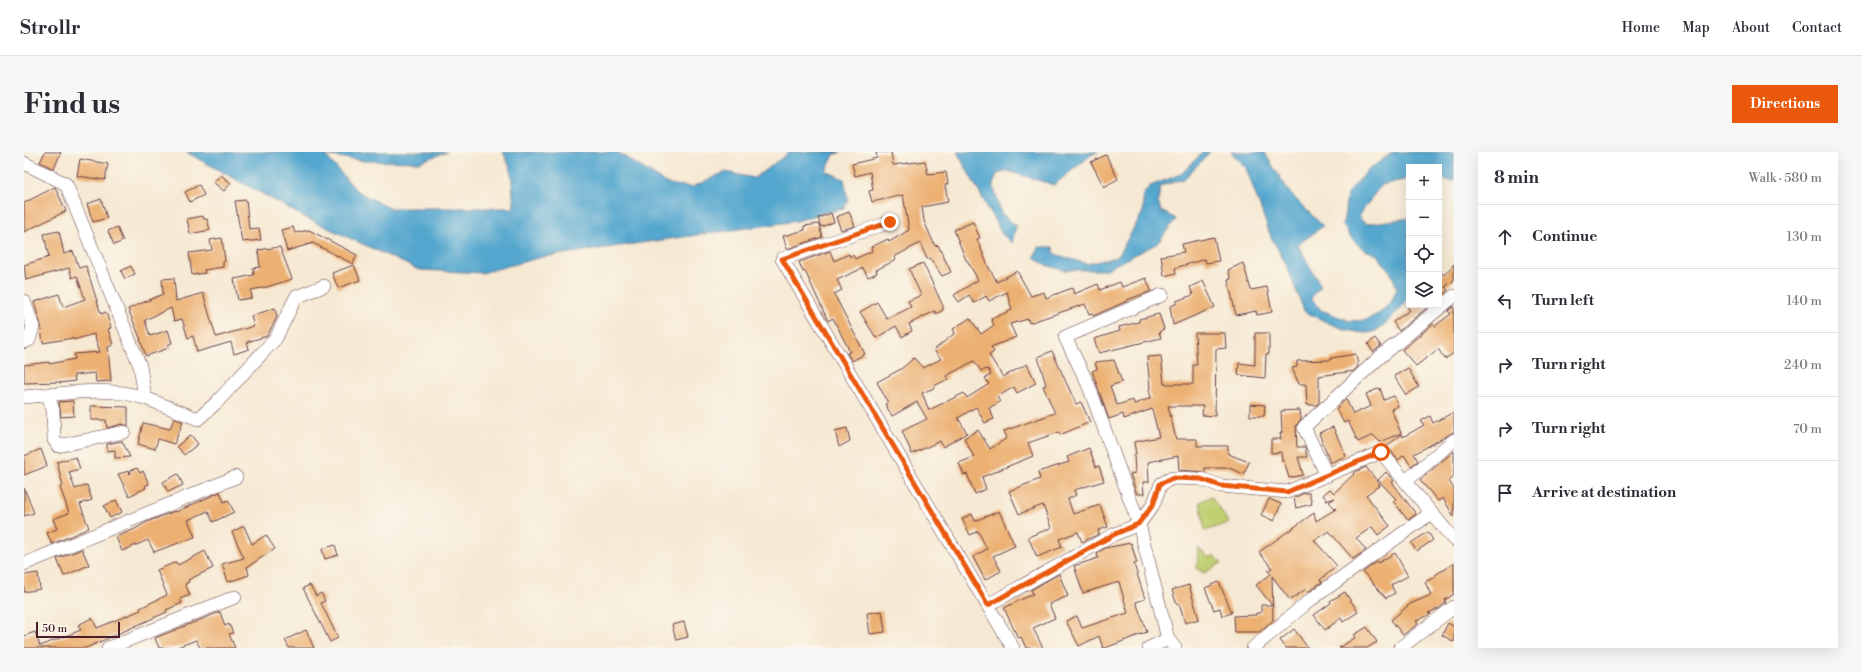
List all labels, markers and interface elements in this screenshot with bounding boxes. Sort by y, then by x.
text: Strollr [20,16,81,40]
text: Home [1622,19,1660,37]
text: Map [1682,19,1710,37]
text: About [1732,19,1770,37]
text: Contact [1792,19,1842,37]
button: Directions [1732,85,1838,123]
text: Find us [24,87,120,122]
map controls [1406,164,1442,308]
button: + [1406,164,1442,200]
text: 8 min [1494,167,1539,189]
text: Walk · 580 m [1748,170,1822,186]
button: − [1406,200,1442,236]
route end [881,213,899,231]
icon: ahead [1494,226,1516,248]
text: Continue [1532,227,1597,246]
text: 130 m [1787,229,1822,245]
button: locate [1406,236,1442,272]
button: layers [1406,272,1442,308]
icon: left [1494,290,1516,312]
text: Turn left [1532,291,1594,310]
text: 140 m [1786,293,1822,309]
icon: right [1494,354,1516,376]
text: Turn right [1532,355,1606,374]
text: 240 m [1784,357,1822,373]
icon: right [1494,418,1516,440]
text: Turn right [1532,419,1606,438]
text: 70 m [1793,421,1822,437]
route start [1372,443,1390,461]
icon: arrive [1494,482,1516,504]
text: Arrive at destination [1532,483,1676,502]
scale bar [36,620,120,639]
text: 50 m [42,622,67,636]

